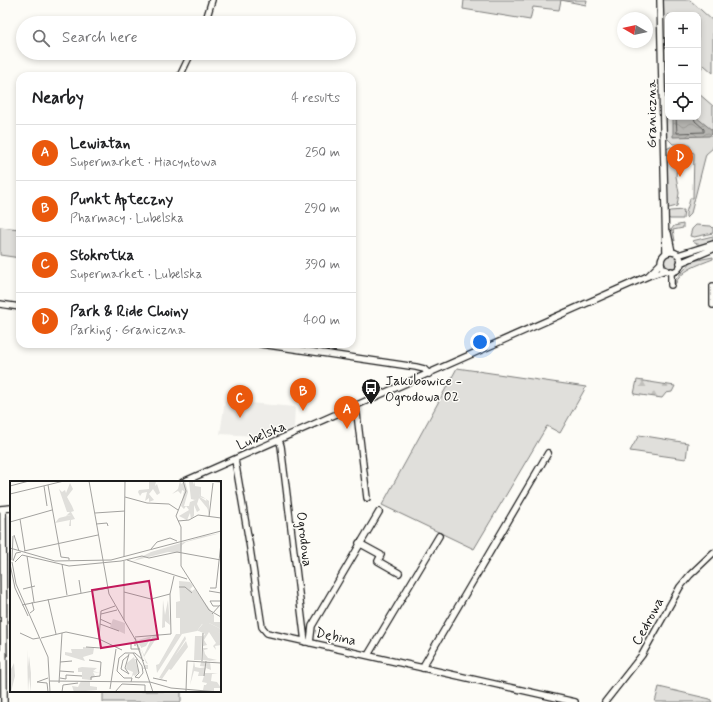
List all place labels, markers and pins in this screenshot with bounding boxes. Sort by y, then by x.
pin: D [667,144,693,177]
place label: Jakubowice - Ogrodowa 02 [385,372,462,406]
bus stop icon: Jakubowice - Ogrodowa 02 [360,377,382,405]
pin: B [290,378,316,411]
pin: C [227,385,253,418]
pin: A [334,396,360,429]

